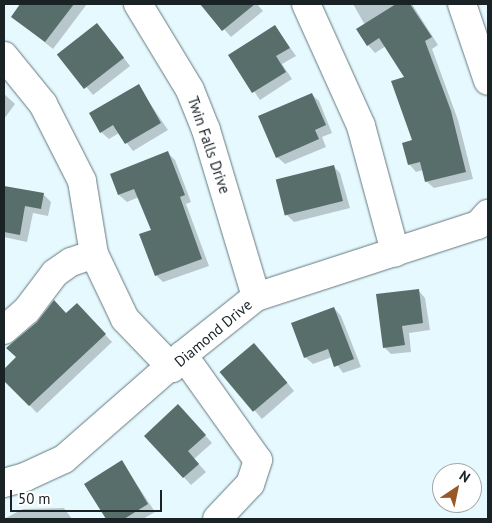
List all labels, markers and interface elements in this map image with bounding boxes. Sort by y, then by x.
street label: Twin Falls Drive [184,94,234,196]
street label: Diamond Drive [171,295,255,371]
north arrow [432,463,482,513]
text: N [456,466,474,486]
scale bar [12,480,165,512]
text: 50 m [18,489,51,508]

